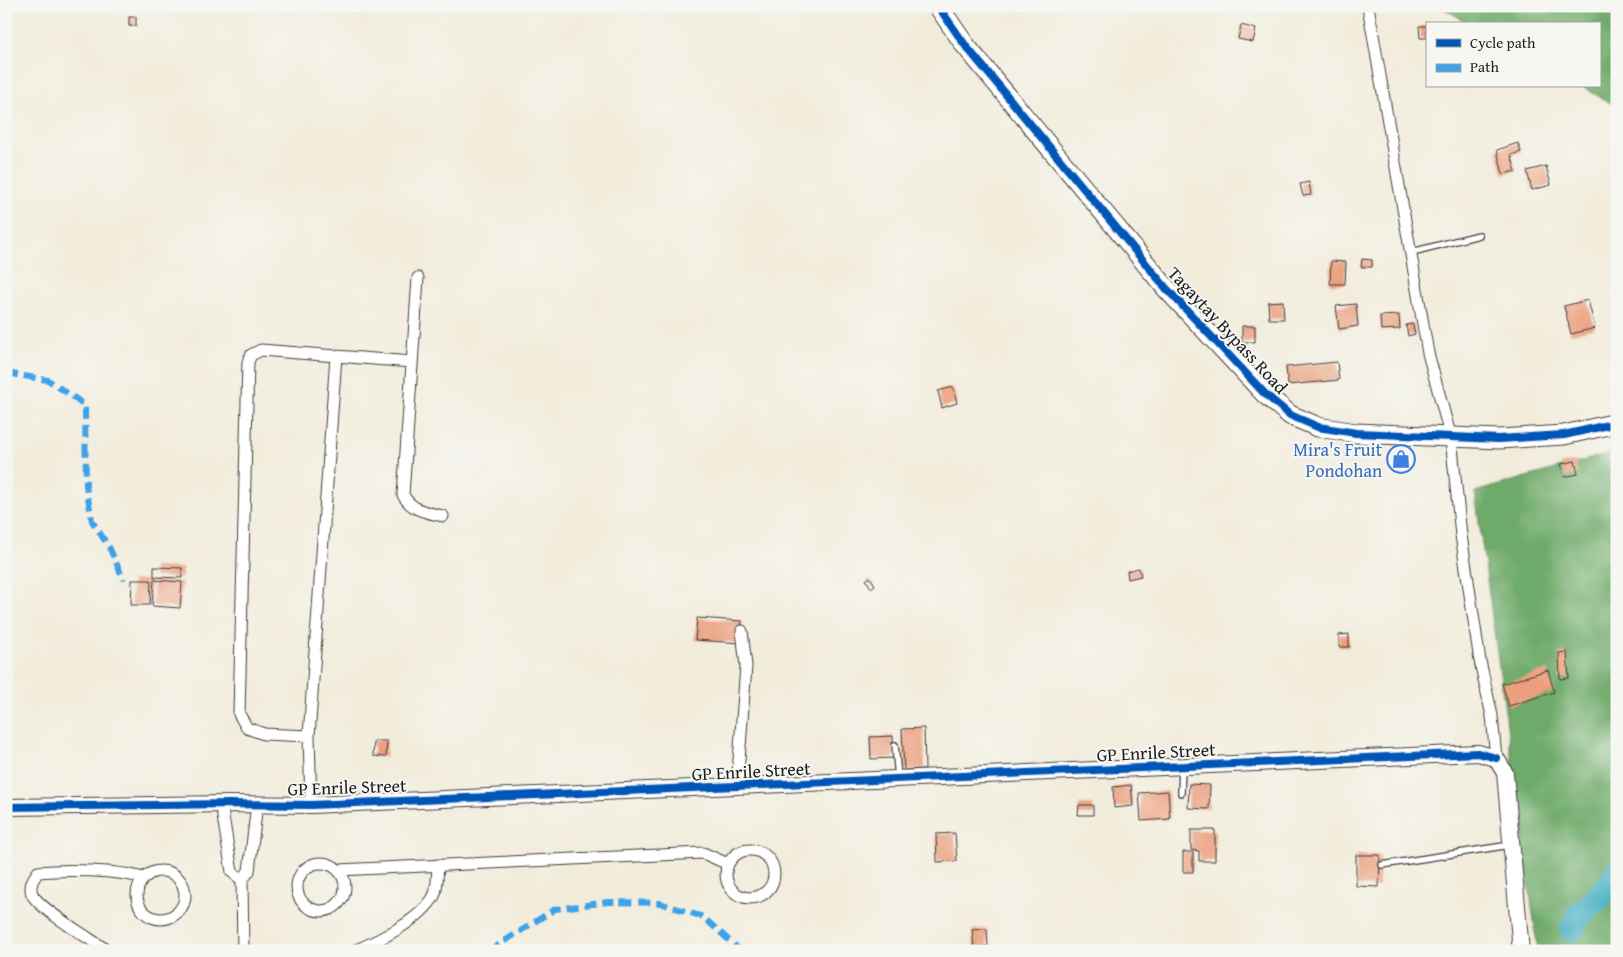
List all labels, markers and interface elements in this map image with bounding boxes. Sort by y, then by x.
legend [1426,22,1600,88]
text: Cycle path [1470,32,1536,53]
text: Path [1470,56,1499,77]
street label: Tagaytay Bypass Road [1162,260,1295,400]
place label: Mira's Fruit Pondohan [1293,436,1383,484]
shop icon: Mira's Fruit Pondohan [1386,444,1416,474]
street label: GP Enrile Street [1096,735,1217,769]
street label: GP Enrile Street [691,754,812,788]
street label: GP Enrile Street [287,771,408,803]

